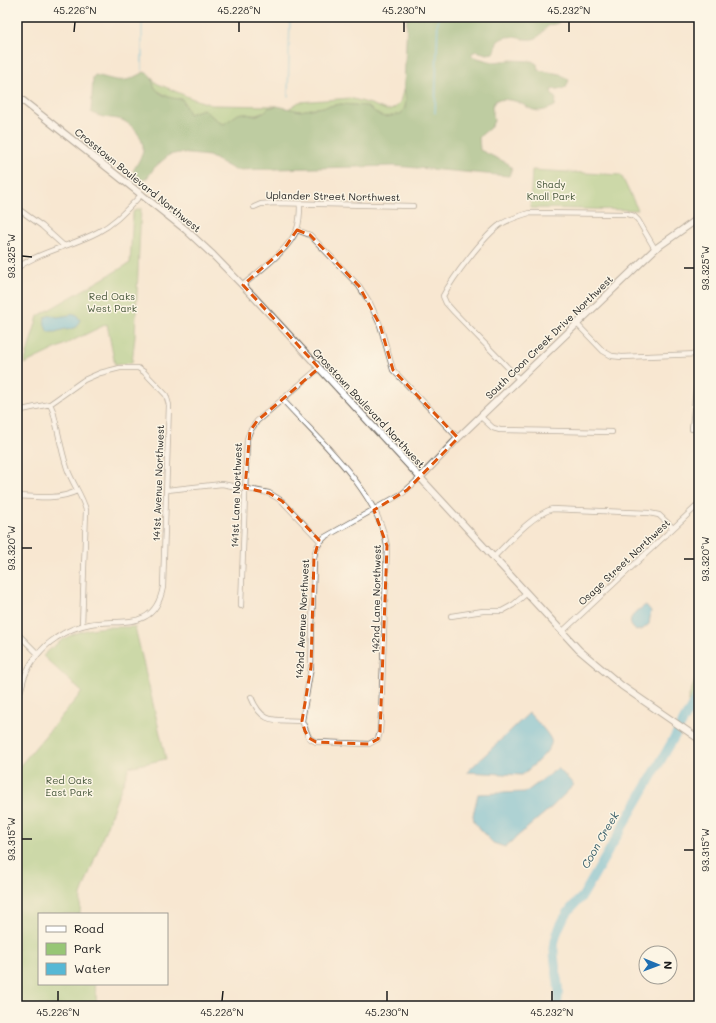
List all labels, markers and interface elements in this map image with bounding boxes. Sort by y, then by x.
text: 45.226°N [53,3,97,17]
text: 45.228°N [217,3,261,17]
text: 45.230°N [382,3,426,17]
text: 45.232°N [548,3,590,17]
street label: Crosstown Boulevard Northwest [72,125,204,235]
park label: Shady Knoll Park [527,177,575,203]
street label: Uplander Street Northwest [266,188,400,204]
text: 93.325°W [4,233,18,278]
text: 93.325°W [698,245,712,290]
street label: South Coon Creek Drive Northwest [482,272,616,402]
park label: Red Oaks West Park [87,289,137,315]
street label: Crosstown Boulevard Northwest [310,345,428,471]
street label: 141st Avenue Northwest [149,424,167,542]
street label: 141st Lane Northwest [227,442,245,548]
street label: Osage Street Northwest [575,516,673,608]
text: 93.320°W [4,525,18,570]
text: 93.320°W [698,536,712,581]
street label: 142nd Lane Northwest [368,544,384,654]
street label: 142nd Avenue Northwest [292,559,312,679]
park label: Red Oaks East Park [45,773,93,799]
water label: Coon Creek [577,808,622,871]
text: 93.315°W [4,817,18,861]
text: 93.315°W [698,828,712,872]
legend [38,913,168,985]
text: Road [74,920,104,936]
text: Park [74,940,101,956]
north arrow [638,945,678,985]
text: Water [74,960,111,976]
text: N [661,961,676,969]
text: 45.226°N [36,1005,80,1019]
text: 45.228°N [200,1005,244,1019]
text: 45.230°N [365,1005,409,1019]
text: 45.232°N [531,1005,573,1019]

